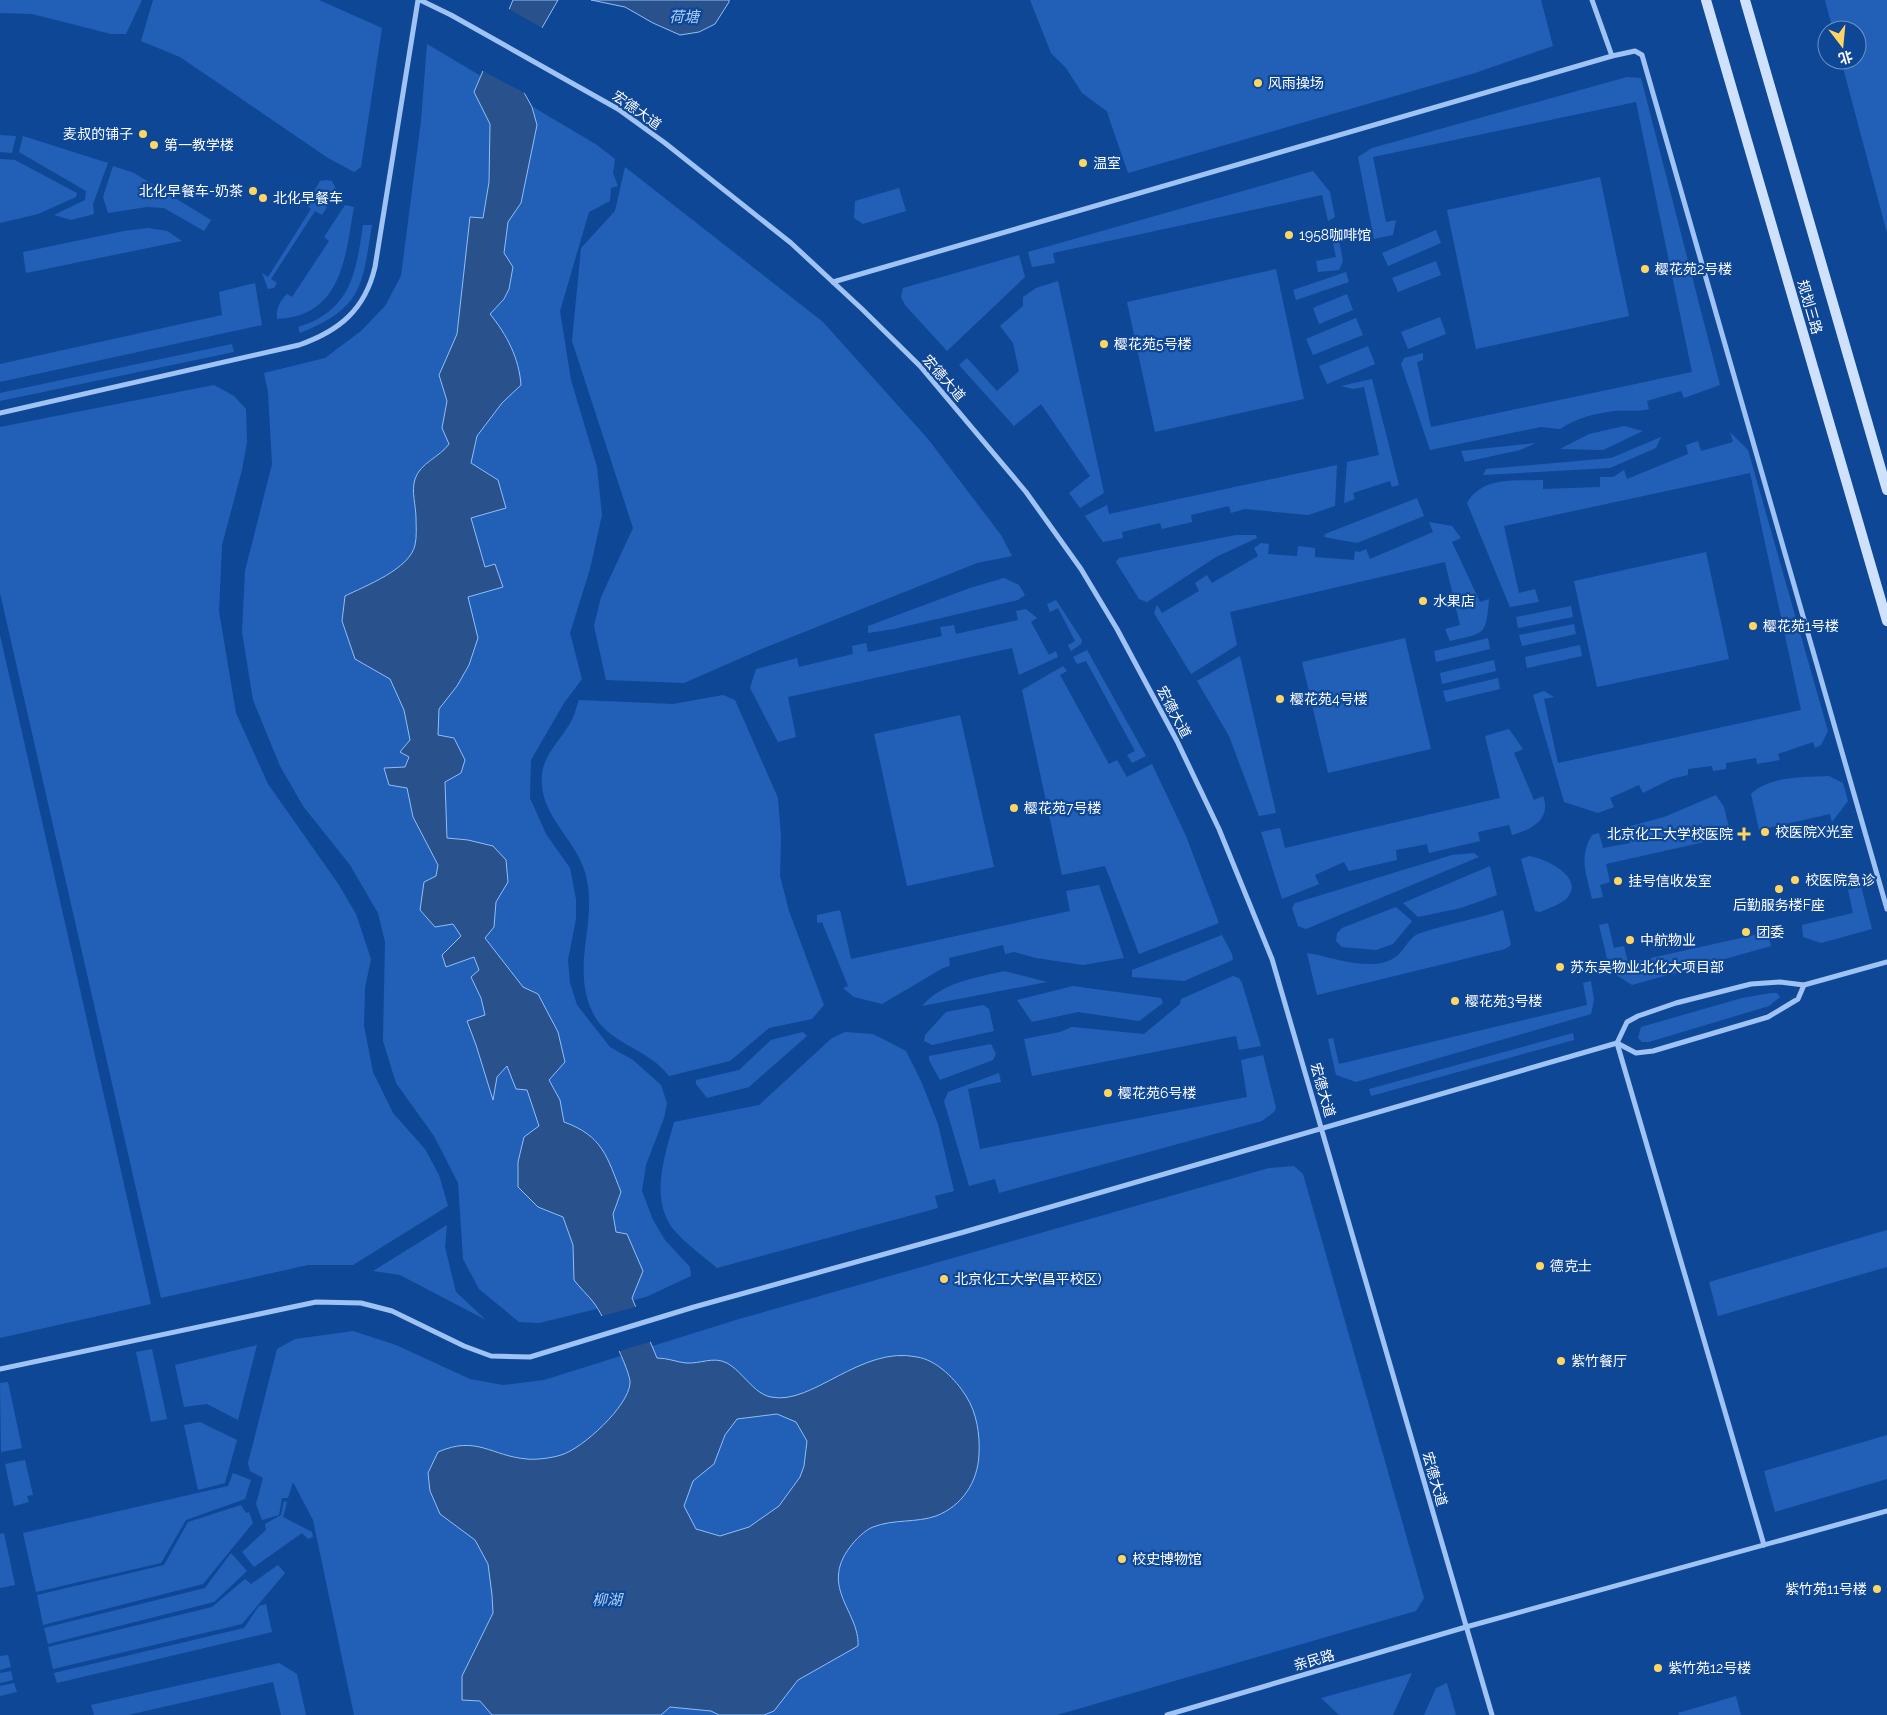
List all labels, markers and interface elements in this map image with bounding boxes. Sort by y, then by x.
water label: 荷塘 [669,8,702,26]
north arrow [1817,20,1867,70]
text: 北 [1837,48,1855,67]
place label: 风雨操场 [1268,75,1324,91]
marker: 风雨操场 [1252,77,1264,89]
street label: 宏德大道 [609,87,665,133]
place label: 麦叔的铺子 [63,126,133,142]
marker: 麦叔的铺子 [137,128,149,140]
place label: 第一教学楼 [164,137,234,153]
marker: 第一教学楼 [148,139,160,151]
place label: 温室 [1093,155,1121,171]
marker: 温室 [1077,157,1089,169]
place label: 北化早餐车-奶茶 [139,183,243,199]
marker: 北化早餐车-奶茶 [247,185,259,197]
place label: 北化早餐车 [273,190,343,206]
marker: 北化早餐车 [257,192,269,204]
place label: 1958咖啡馆 [1299,227,1371,243]
marker: 1958咖啡馆 [1283,229,1295,241]
place label: 樱花苑2号楼 [1655,261,1732,277]
marker: 樱花苑2号楼 [1639,263,1651,275]
street label: 规划三路 [1795,278,1825,336]
place label: 樱花苑5号楼 [1114,336,1192,352]
marker: 樱花苑5号楼 [1098,338,1110,350]
street label: 宏德大道 [920,352,968,404]
place label: 水果店 [1433,593,1475,609]
marker: 水果店 [1417,595,1429,607]
place label: 樱花苑1号楼 [1763,618,1839,634]
marker: 樱花苑1号楼 [1747,620,1759,632]
street label: 宏德大道 [1154,684,1194,740]
place label: 樱花苑4号楼 [1290,691,1368,707]
marker: 樱花苑4号楼 [1274,693,1286,705]
place label: 樱花苑7号楼 [1024,800,1102,816]
marker: 樱花苑7号楼 [1008,802,1020,814]
place label: 校医院X光室 [1775,824,1854,840]
place label: 北京化工大学校医院 [1607,826,1733,842]
marker: 校医院X光室 [1759,826,1771,838]
marker: 北京化工大学校医院 [1737,827,1751,841]
place label: 校医院急诊 [1805,872,1875,888]
place label: 挂号信收发室 [1628,873,1712,889]
marker: 校医院急诊 [1789,874,1801,886]
marker: 挂号信收发室 [1612,875,1624,887]
marker: 后勤服务楼F座 [1773,883,1785,895]
place label: 后勤服务楼F座 [1733,897,1825,913]
place label: 团委 [1756,924,1784,940]
marker: 团委 [1740,926,1752,938]
place label: 中航物业 [1640,932,1696,948]
marker: 中航物业 [1624,934,1636,946]
place label: 苏东吴物业北化大项目部 [1570,959,1724,975]
marker: 苏东吴物业北化大项目部 [1554,961,1566,973]
place label: 樱花苑3号楼 [1465,993,1542,1009]
marker: 樱花苑3号楼 [1449,995,1461,1007]
street label: 宏德大道 [1308,1061,1338,1119]
place label: 樱花苑6号楼 [1118,1085,1196,1101]
marker: 樱花苑6号楼 [1102,1087,1114,1099]
place label: 德克士 [1550,1258,1592,1274]
marker: 德克士 [1534,1260,1546,1272]
place label: 北京化工大学(昌平校区) [954,1271,1102,1287]
marker: 北京化工大学(昌平校区) [938,1273,950,1285]
place label: 紫竹餐厅 [1571,1353,1627,1369]
marker: 紫竹餐厅 [1555,1355,1567,1367]
street label: 宏德大道 [1420,1450,1450,1508]
place label: 校史博物馆 [1132,1551,1202,1567]
marker: 校史博物馆 [1116,1553,1128,1565]
place label: 紫竹苑11号楼 [1785,1581,1867,1597]
marker: 紫竹苑11号楼 [1871,1583,1883,1595]
water label: 柳湖 [592,1591,624,1609]
street label: 亲民路 [1292,1647,1336,1673]
place label: 紫竹苑12号楼 [1668,1660,1751,1676]
marker: 紫竹苑12号楼 [1652,1662,1664,1674]

